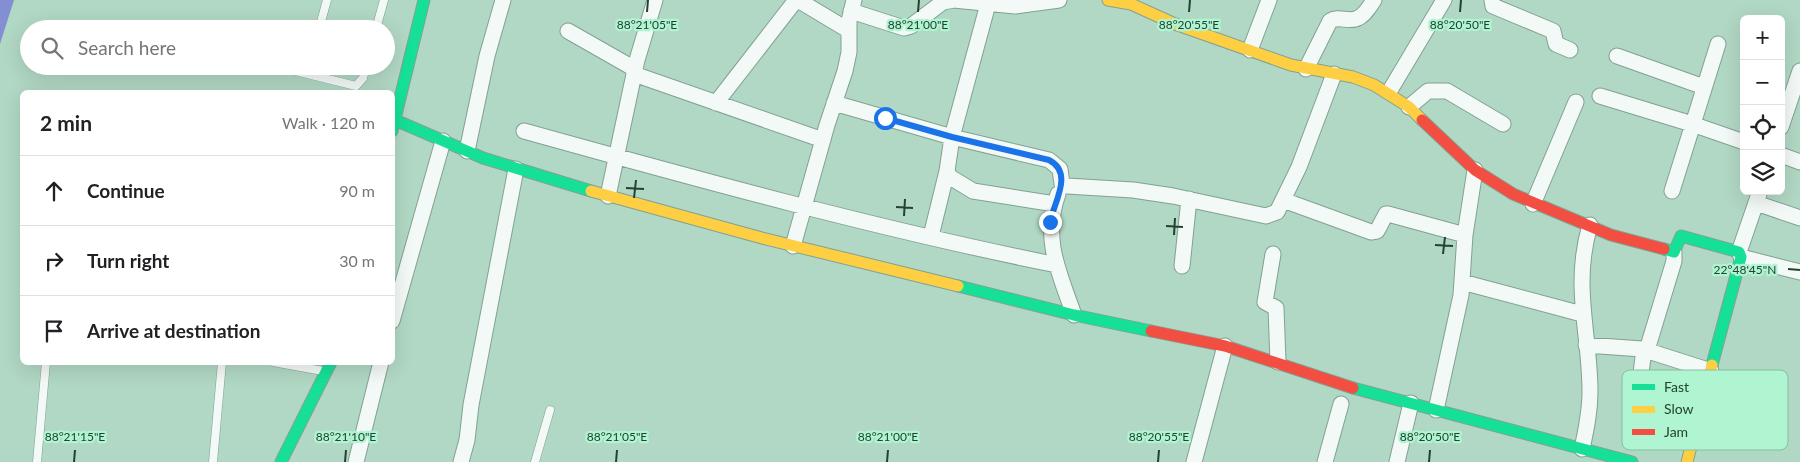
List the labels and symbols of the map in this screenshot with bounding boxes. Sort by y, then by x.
text: 88°21'05"E [617,17,677,32]
text: 88°21'00"E [888,17,948,32]
text: 88°20'55"E [1159,17,1219,32]
text: 88°20'50"E [1430,17,1490,32]
route start [874,107,897,130]
route end [1039,211,1062,234]
text: 22°48'45"N [1714,262,1776,277]
legend [1622,370,1788,450]
text: Fast [1664,378,1689,395]
text: Slow [1664,400,1694,417]
text: Jam [1664,423,1688,440]
text: 88°21'15"E [45,429,105,444]
text: 88°21'10"E [316,429,376,444]
text: 88°21'05"E [587,429,647,444]
text: 88°21'00"E [858,429,918,444]
text: 88°20'55"E [1129,429,1189,444]
text: 88°20'50"E [1400,429,1460,444]

